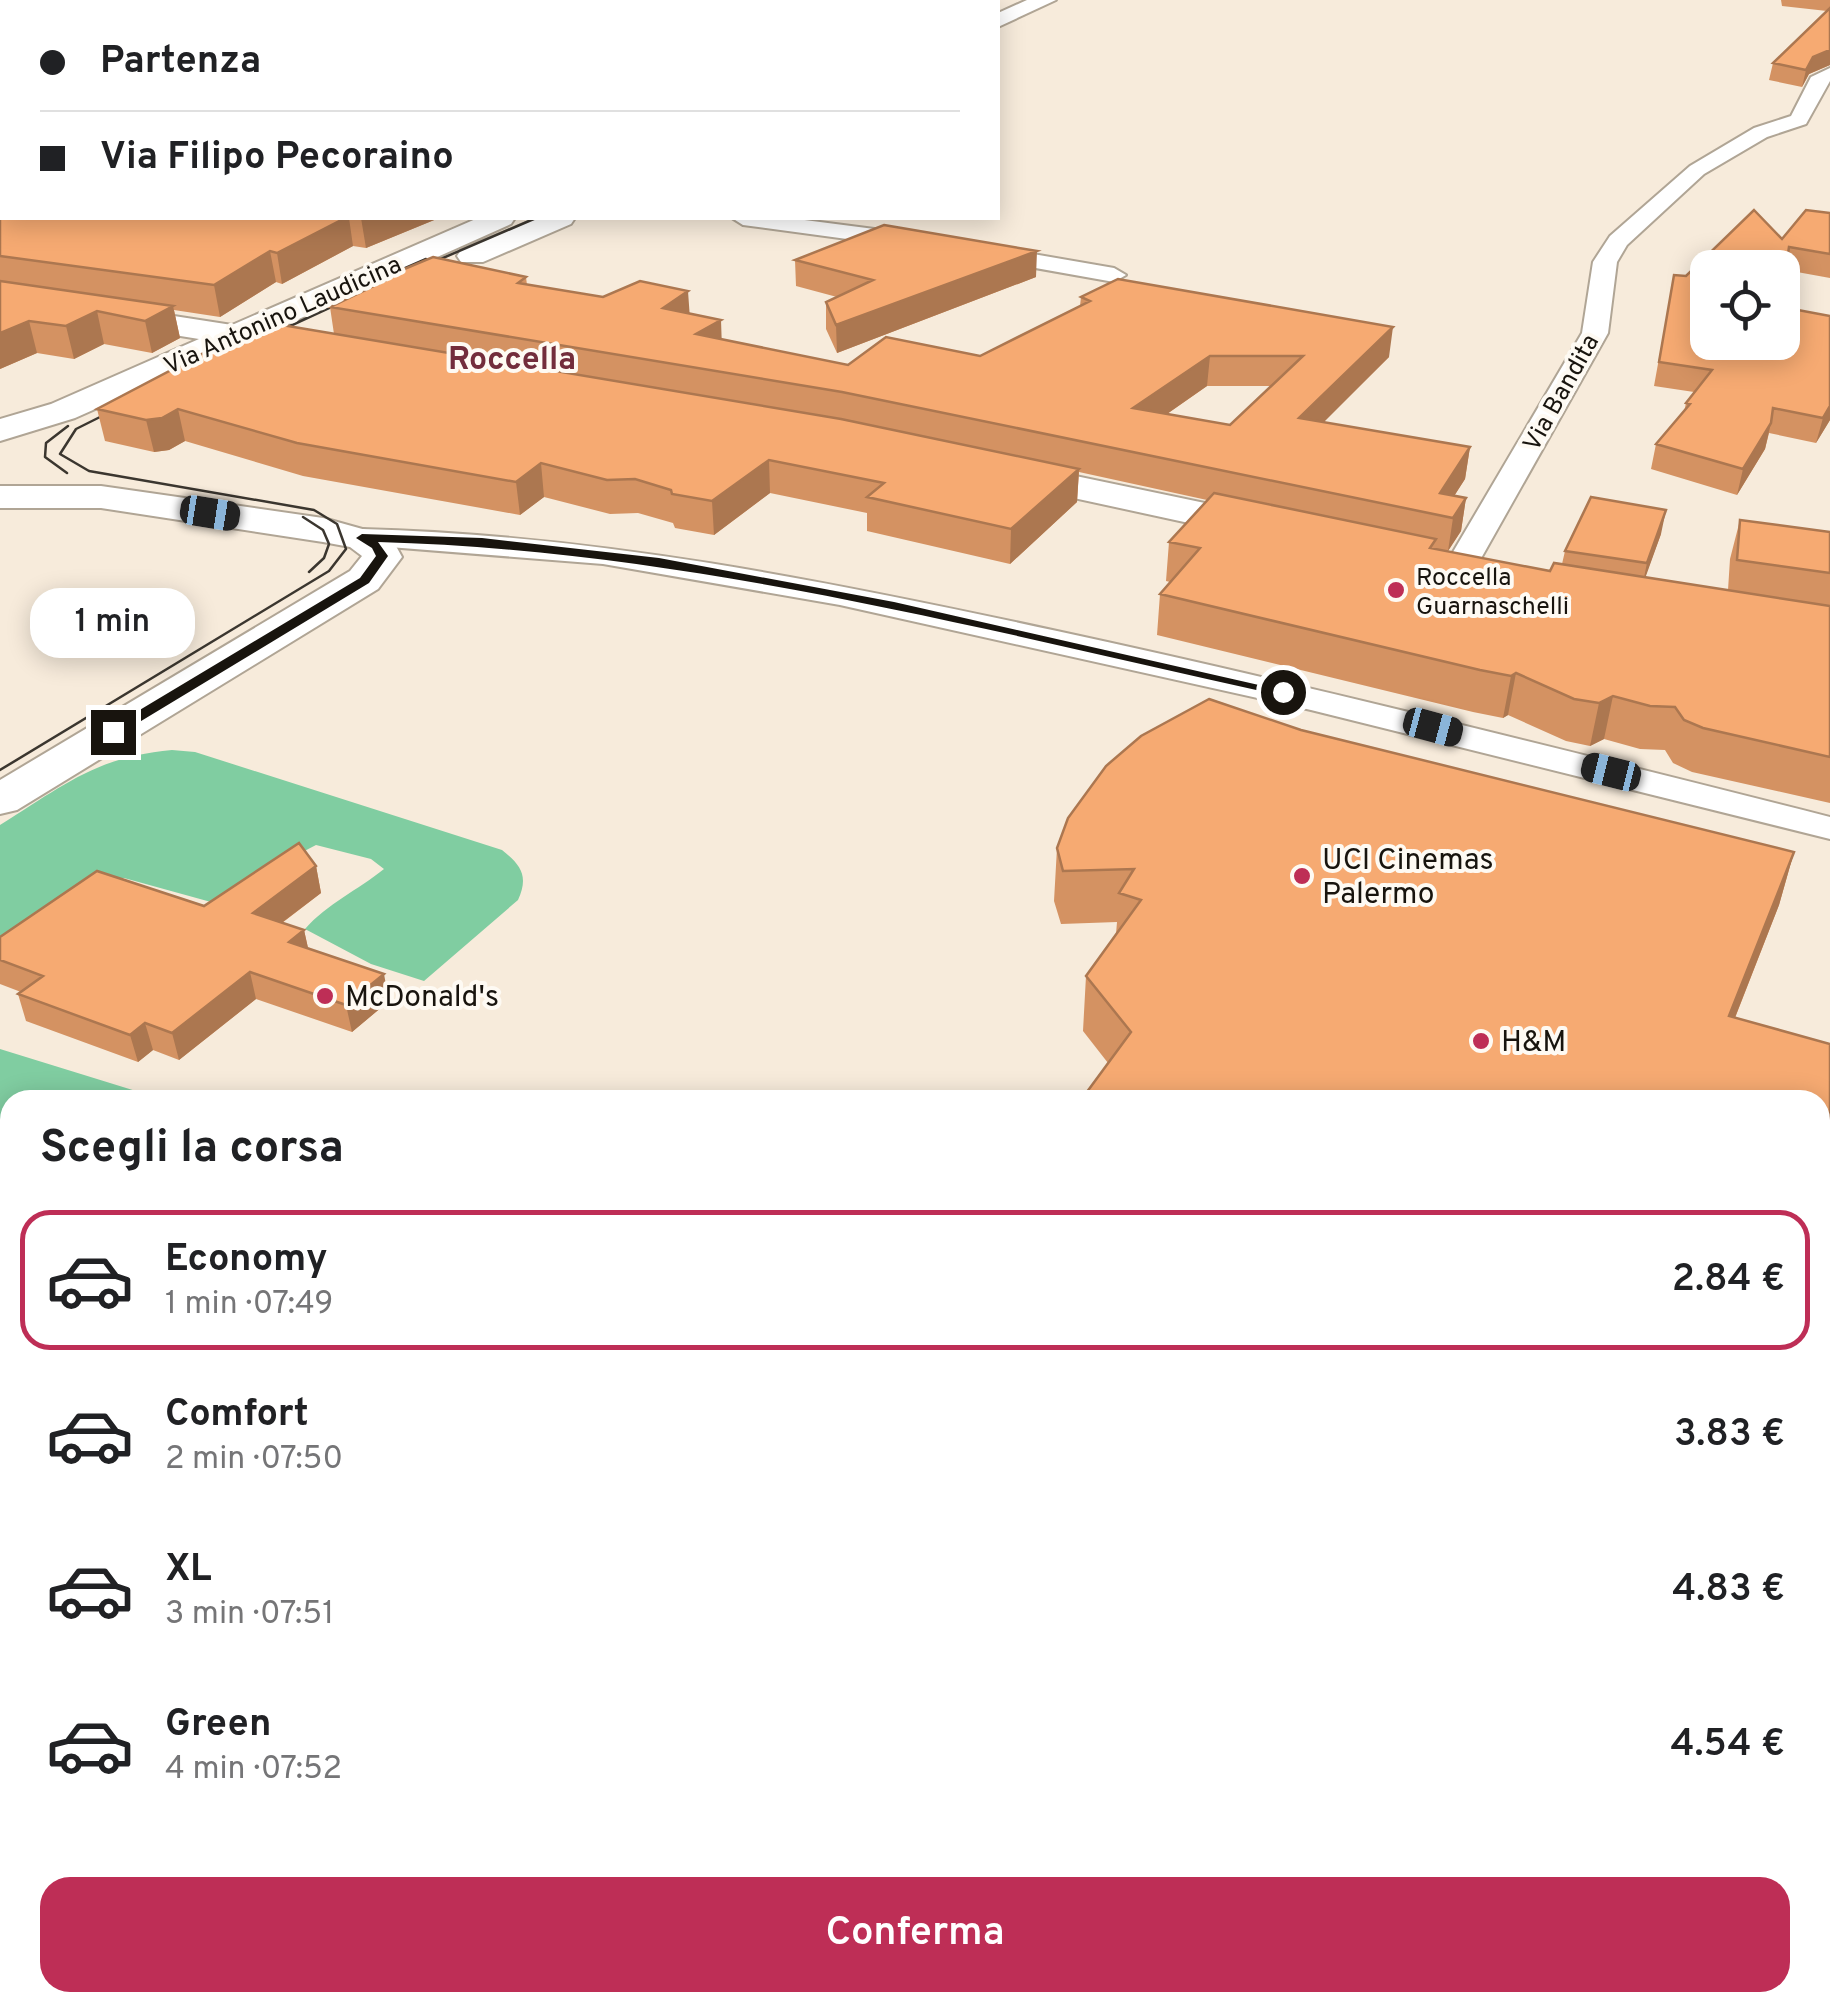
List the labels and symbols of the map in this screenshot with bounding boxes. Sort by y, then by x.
street label: Via Antonino Laudicina [159,250,407,384]
street label: Via Bandita [1517,329,1608,458]
district label: Roccella [448,341,576,381]
car [178,493,242,533]
place label: Roccella Guarnaschelli [1416,563,1569,624]
marker: Roccella Guarnaschelli [1385,579,1407,601]
callout: 1 min [31,587,196,657]
route start [1261,670,1306,715]
car [1400,705,1466,749]
route end [91,710,136,755]
car [1578,750,1644,794]
place label: UCI Cinemas Palermo [1322,843,1494,914]
marker: UCI Cinemas Palermo [1291,865,1313,887]
place label: McDonald's [345,980,499,1017]
marker: McDonald's [314,985,336,1007]
place label: H&M [1501,1025,1566,1062]
marker: H&M [1470,1030,1492,1052]

